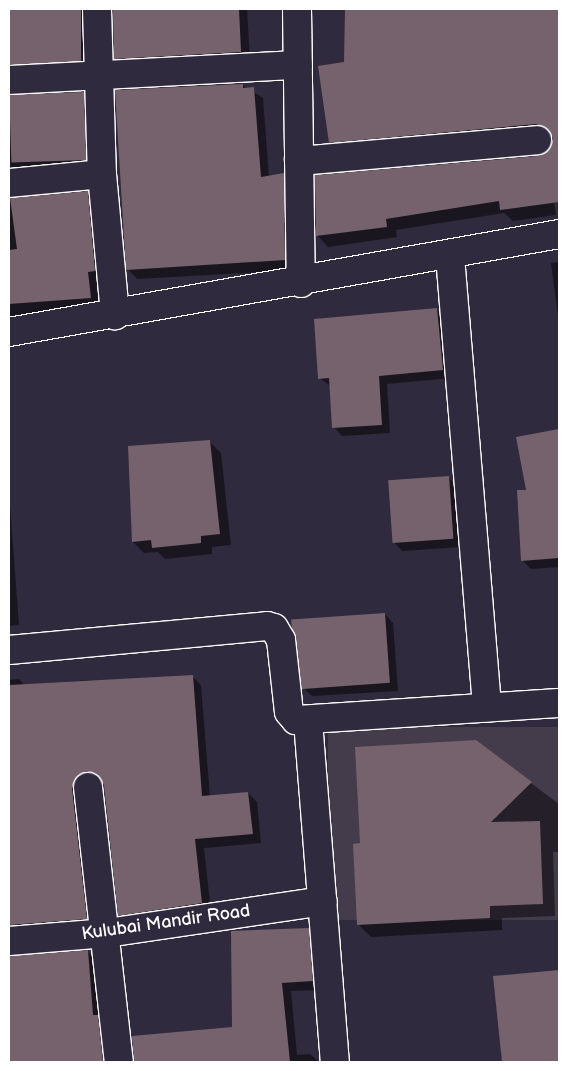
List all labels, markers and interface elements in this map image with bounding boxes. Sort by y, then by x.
street label: Kulubai Mandir Road [80,900,252,946]

